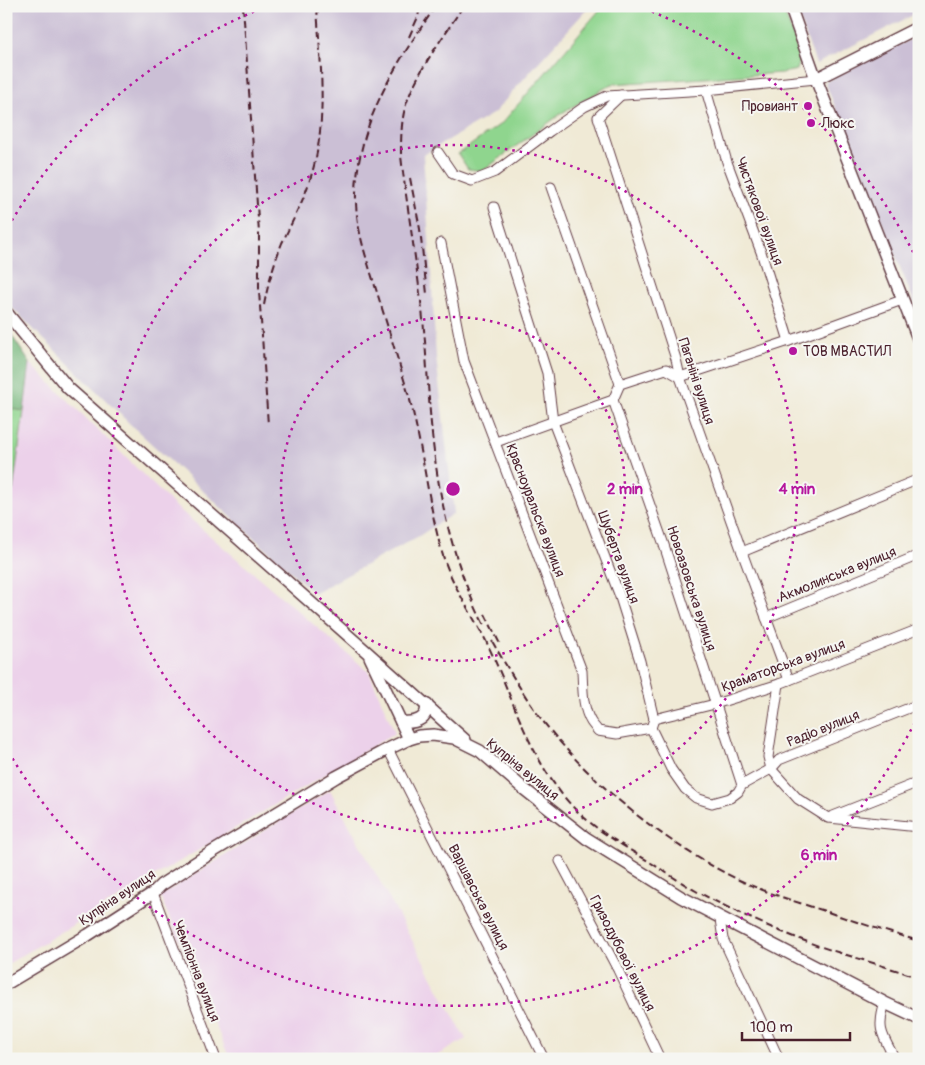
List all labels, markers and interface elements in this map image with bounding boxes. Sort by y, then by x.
place label: Провиант [742,98,798,115]
marker: Провиант [802,100,814,112]
place label: Люкс [820,115,855,132]
marker: Люкс [805,117,817,129]
street label: Чистякової вулиця [732,155,787,268]
street label: Паганіні вулиця [675,336,719,427]
place label: ТОВ МВАСТИЛ [803,343,892,360]
marker: ТОВ МВАСТИЛ [787,345,799,357]
street label: Красноуральска вулиця [502,441,569,579]
centre of rings [444,480,462,498]
text: 2 min [607,480,643,499]
text: 4 min [779,480,816,499]
street label: Шуберта вулиця [594,509,643,606]
street label: Новоазовська вулиця [663,523,720,653]
street label: Акмолинська вулиця [776,543,899,606]
street label: Краматорська вулиця [719,635,847,696]
street label: Радіо вулиця [784,706,862,751]
street label: Купріна вулиця [483,735,562,804]
street label: Варшавська вулиця [445,841,513,953]
text: 6 min [801,846,838,865]
street label: Купріна вулиця [76,866,159,929]
street label: Гризодубової вулиця [586,892,659,1014]
street label: Чемпіонна вулиця [169,918,224,1024]
scale bar [742,1010,850,1042]
text: 100 m [750,1018,793,1037]

